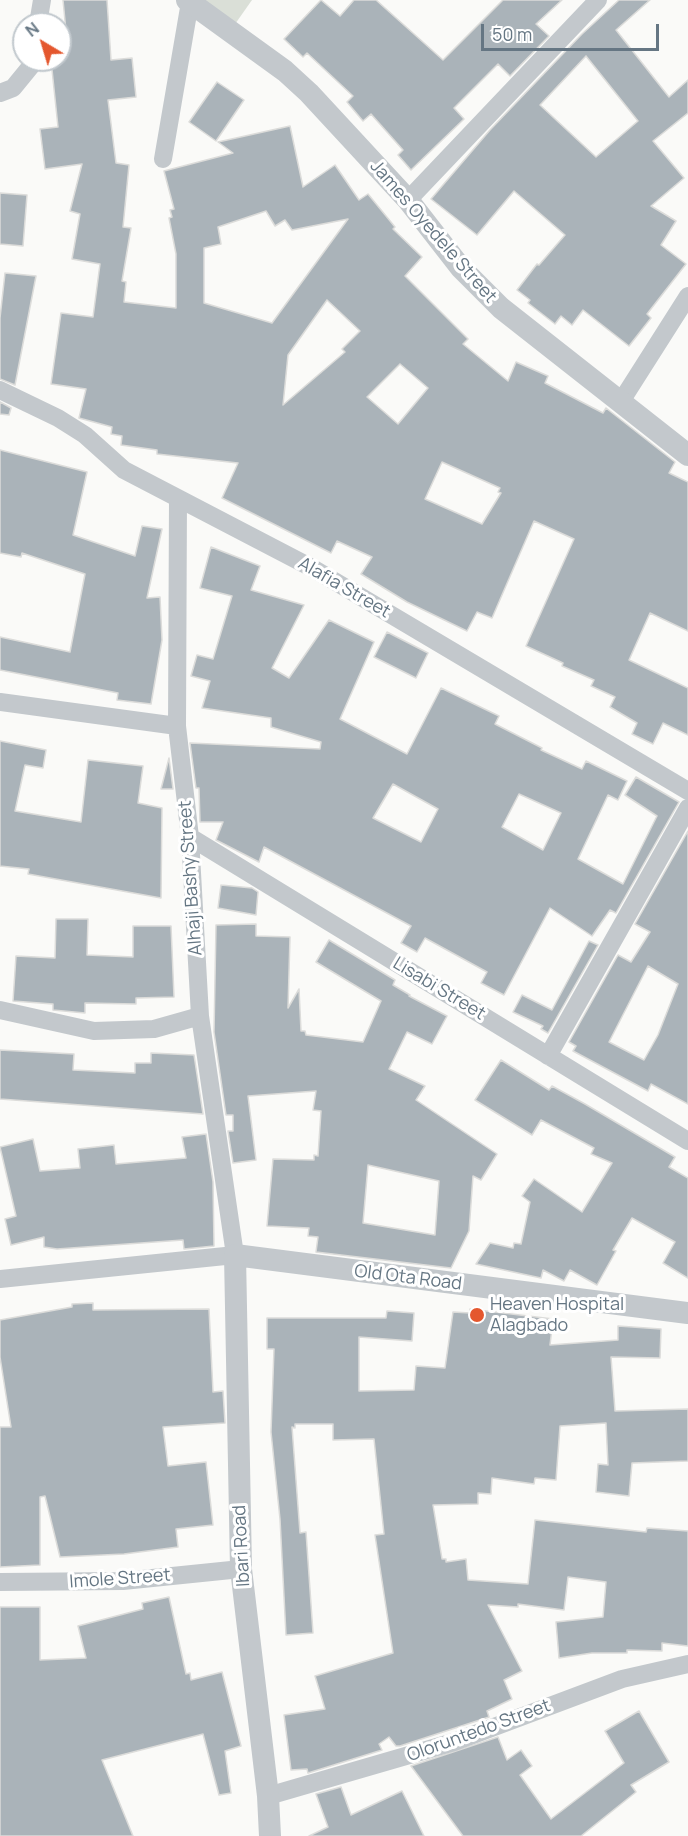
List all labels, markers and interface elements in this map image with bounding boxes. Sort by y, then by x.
north arrow [12,12,72,72]
scale bar [484,12,662,50]
text: N [21,17,43,42]
text: 50 m [492,22,532,46]
street label: James Oyedele Street [365,156,501,308]
street label: Alafia Street [294,553,394,623]
street label: Alhaji Bashy Street [175,800,207,956]
street label: Lisabi Street [389,953,489,1025]
street label: Old Ota Road [353,1261,463,1295]
place label: Heaven Hospital Alagbado [490,1294,624,1336]
marker: Heaven Hospital Alagbado [468,1306,486,1324]
street label: Ibari Road [229,1505,255,1587]
street label: Imole Street [69,1565,171,1593]
street label: Oloruntedo Street [404,1695,554,1767]

